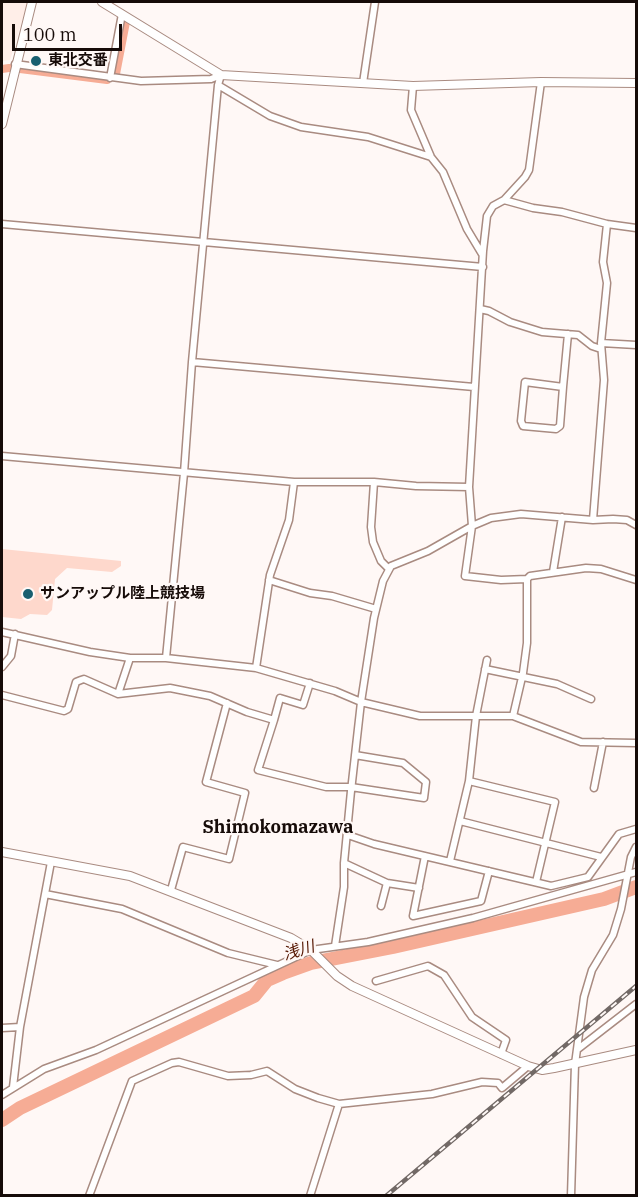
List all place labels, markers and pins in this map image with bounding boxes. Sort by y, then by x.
place label: 東北交番 [48,52,108,70]
marker: 東北交番 [29,54,43,68]
place label: サンアップル陸上競技場 [40,585,205,603]
marker: サンアップル陸上競技場 [21,587,35,601]

